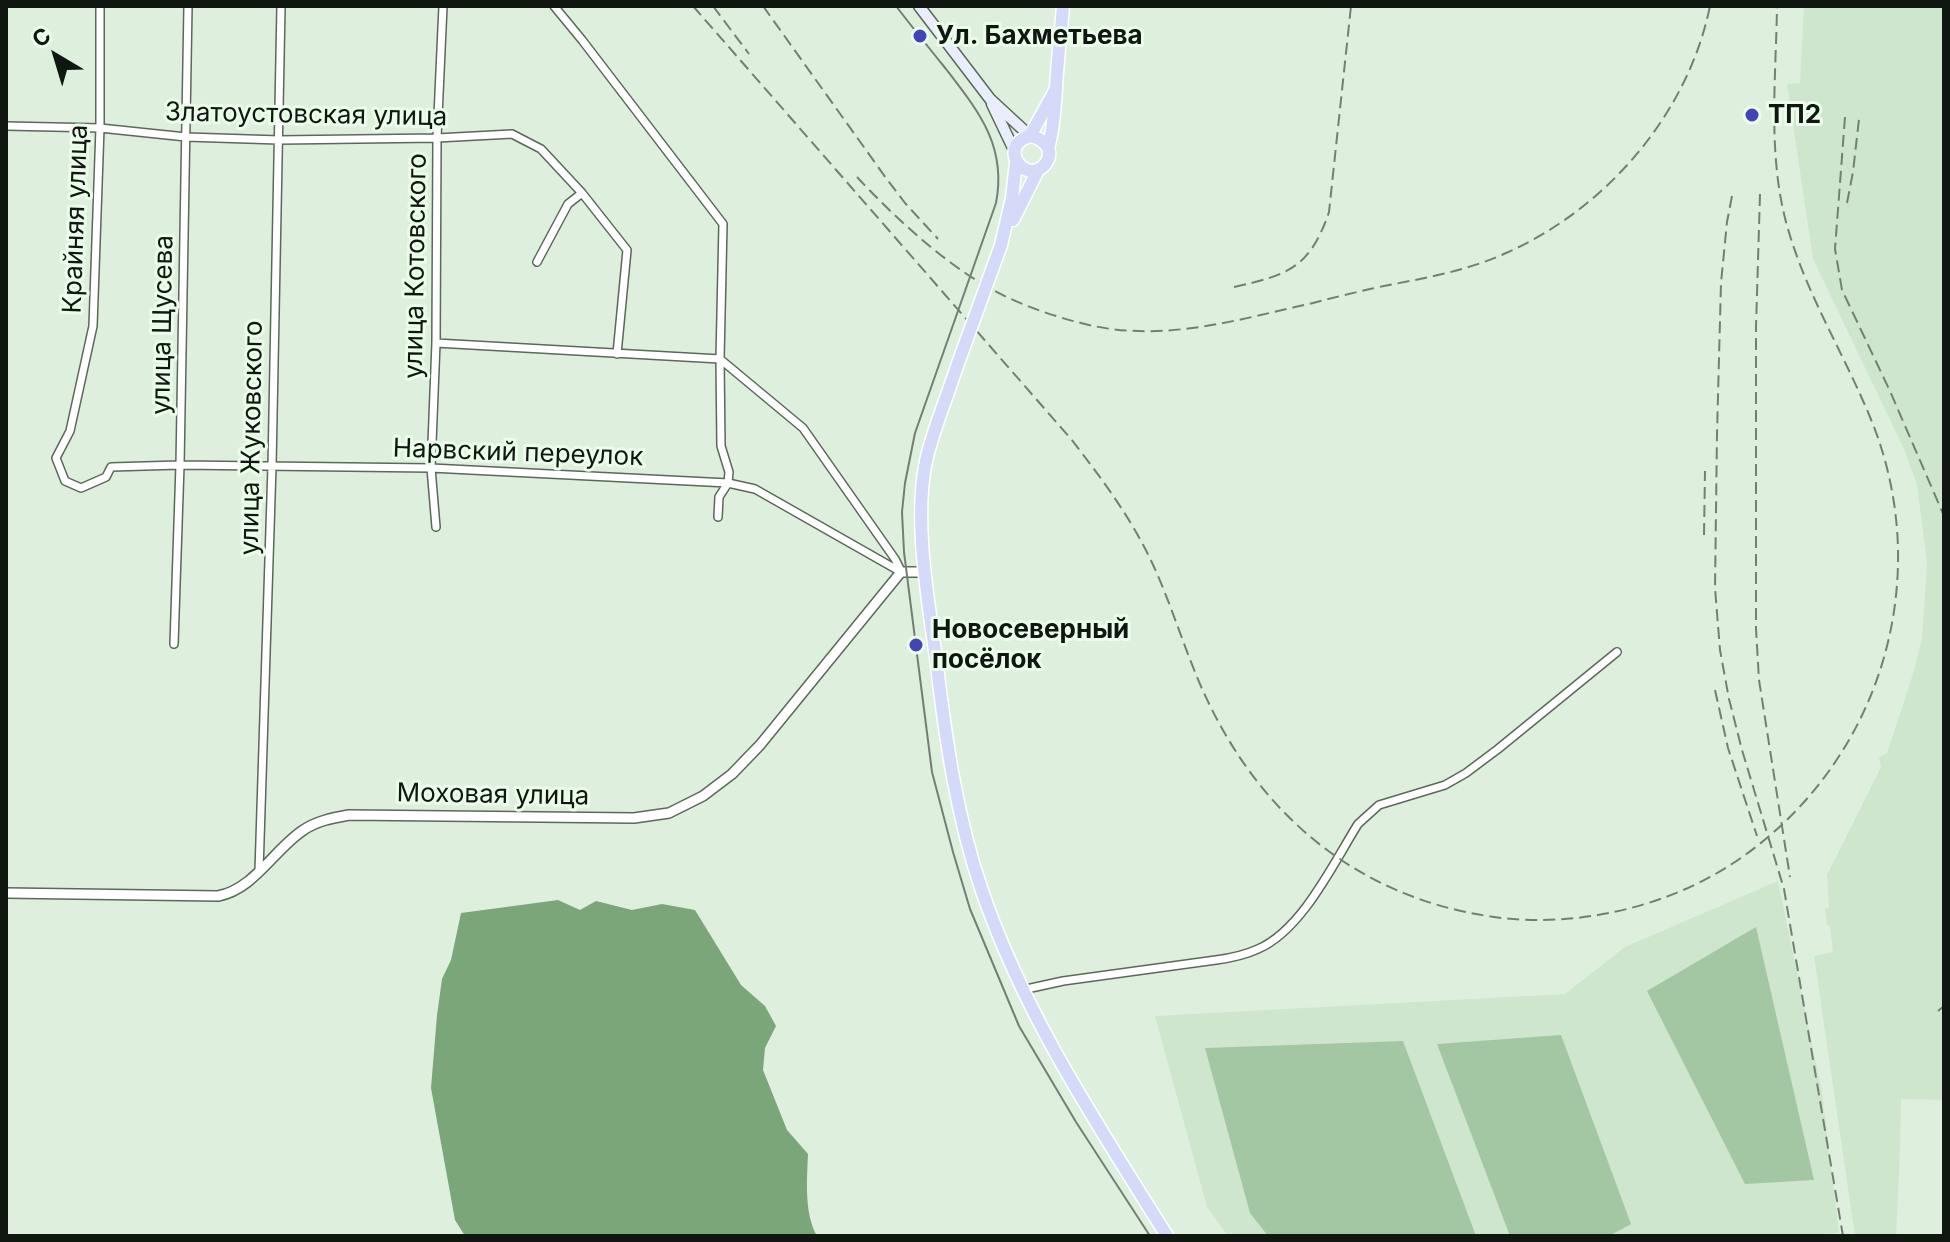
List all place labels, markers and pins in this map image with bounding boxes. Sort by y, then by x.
place label: Ул. Бахметьева [936,20,1143,52]
marker: Ул. Бахметьева [911,27,929,45]
place label: ТП2 [1768,99,1821,131]
marker: ТП2 [1743,106,1761,124]
place label: Новосеверный посёлок [932,614,1129,676]
marker: Новосеверный посёлок [907,636,925,654]

